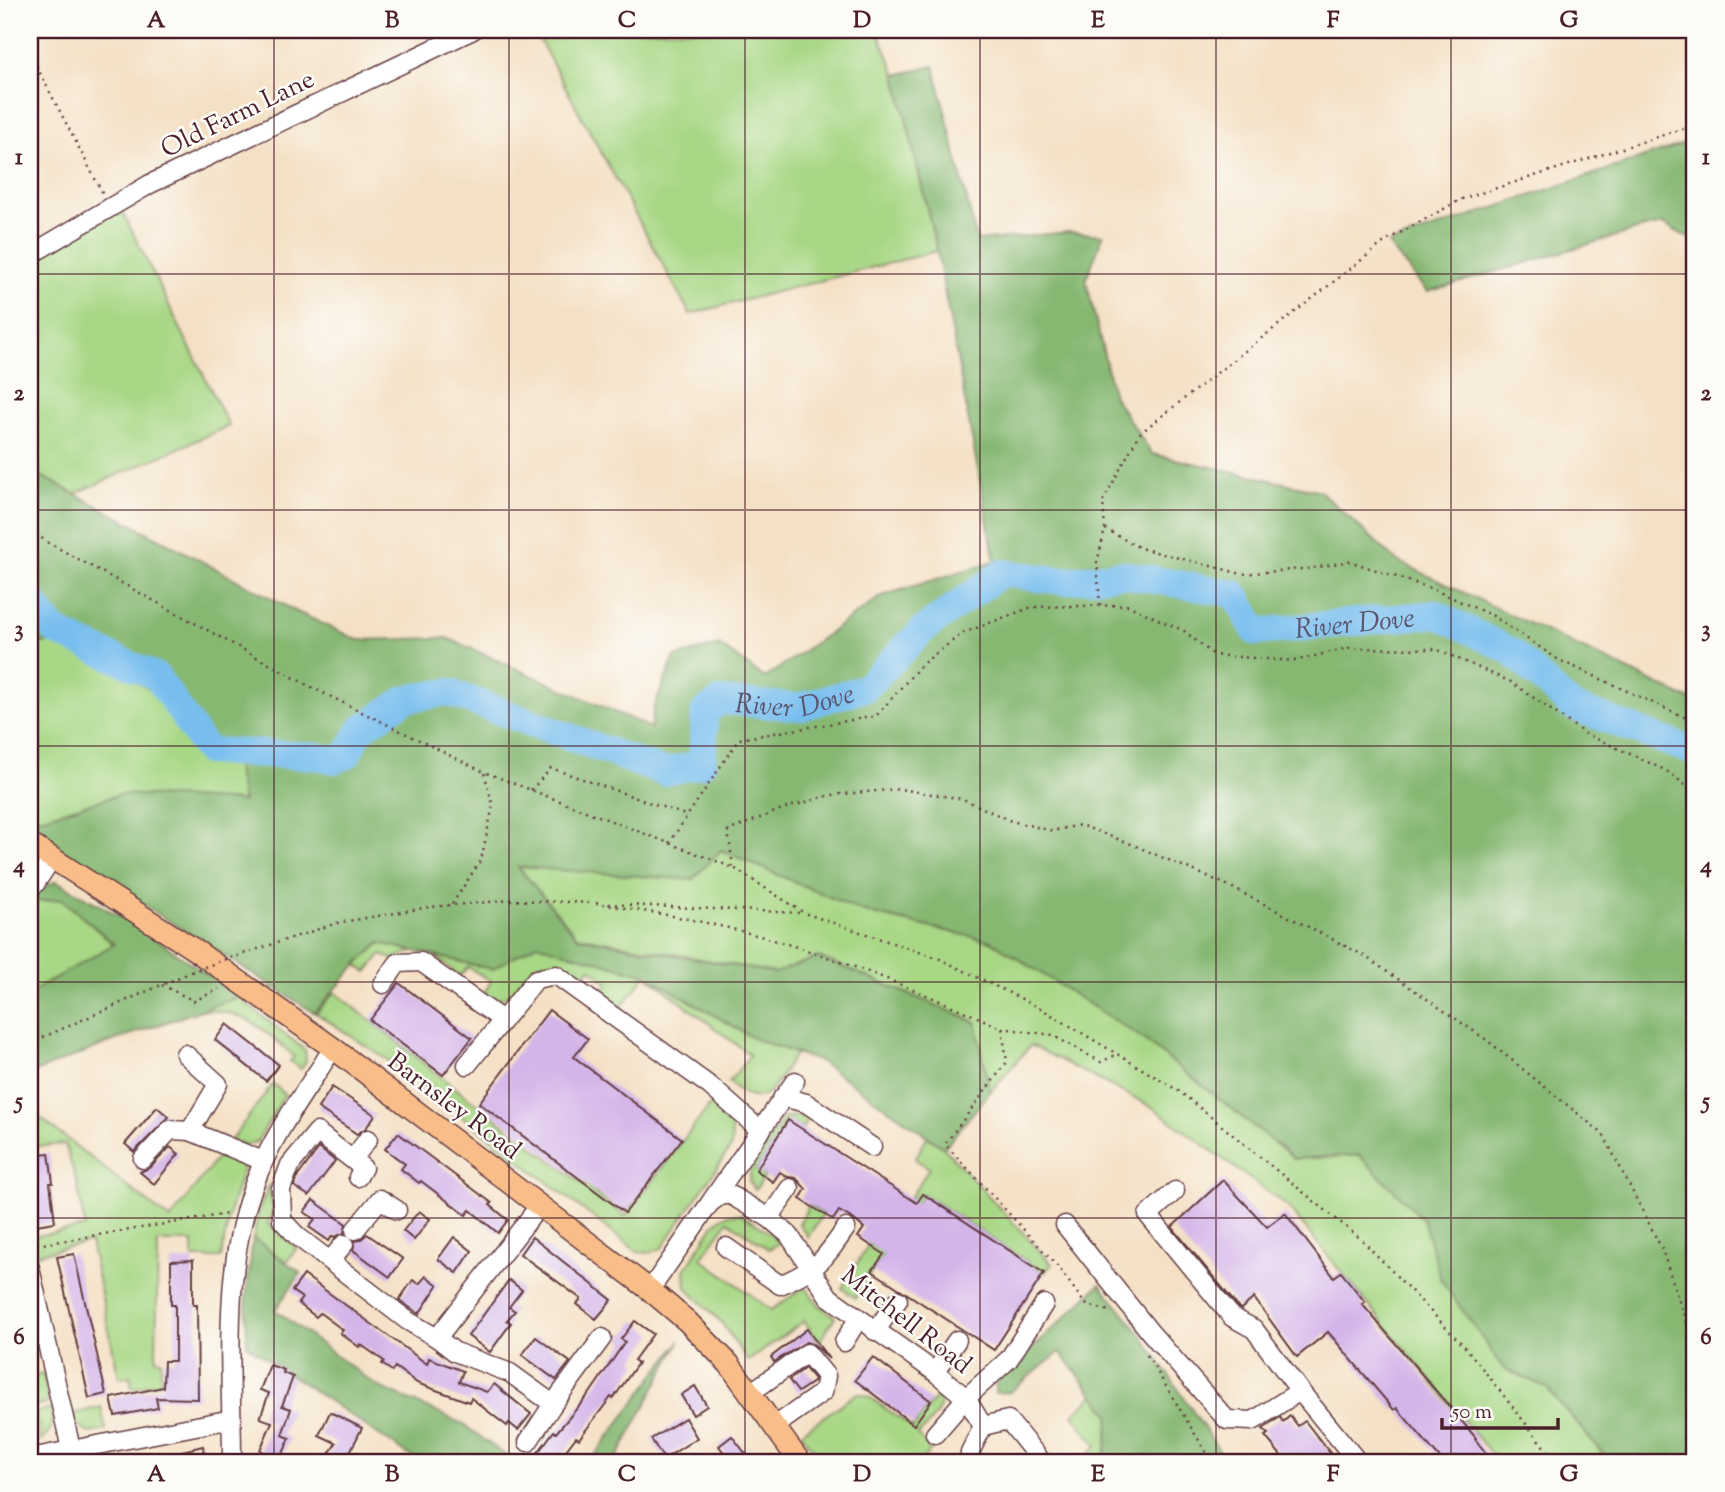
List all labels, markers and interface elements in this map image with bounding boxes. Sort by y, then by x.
text: A [147,5,166,38]
text: B [385,5,400,38]
text: C [618,5,636,38]
text: D [853,5,871,38]
text: E [1091,5,1105,38]
text: F [1327,5,1340,38]
text: G [1560,5,1579,38]
street label: Old Farm Lane [155,62,321,168]
text: 1 [15,142,23,175]
text: 1 [1702,142,1710,175]
text: 2 [14,378,25,411]
text: 2 [1701,378,1712,411]
water label: River Dove [1293,599,1417,651]
text: 3 [14,614,24,647]
text: 3 [1701,614,1711,647]
water label: River Dove [734,675,860,730]
text: 4 [12,850,25,883]
text: 4 [1699,850,1712,883]
street label: Barnsley Road [379,1044,528,1170]
text: 5 [13,1086,23,1119]
text: 5 [1700,1086,1710,1119]
street label: Mitchell Road [832,1258,979,1384]
text: 6 [13,1322,25,1355]
text: 6 [1700,1322,1712,1355]
scale bar [1442,1387,1557,1431]
text: 50 m [1451,1398,1492,1428]
text: A [147,1459,166,1492]
text: B [385,1459,400,1492]
text: C [618,1459,636,1492]
text: D [853,1459,871,1492]
text: E [1091,1459,1105,1492]
text: F [1327,1459,1340,1492]
text: G [1560,1459,1579,1492]

